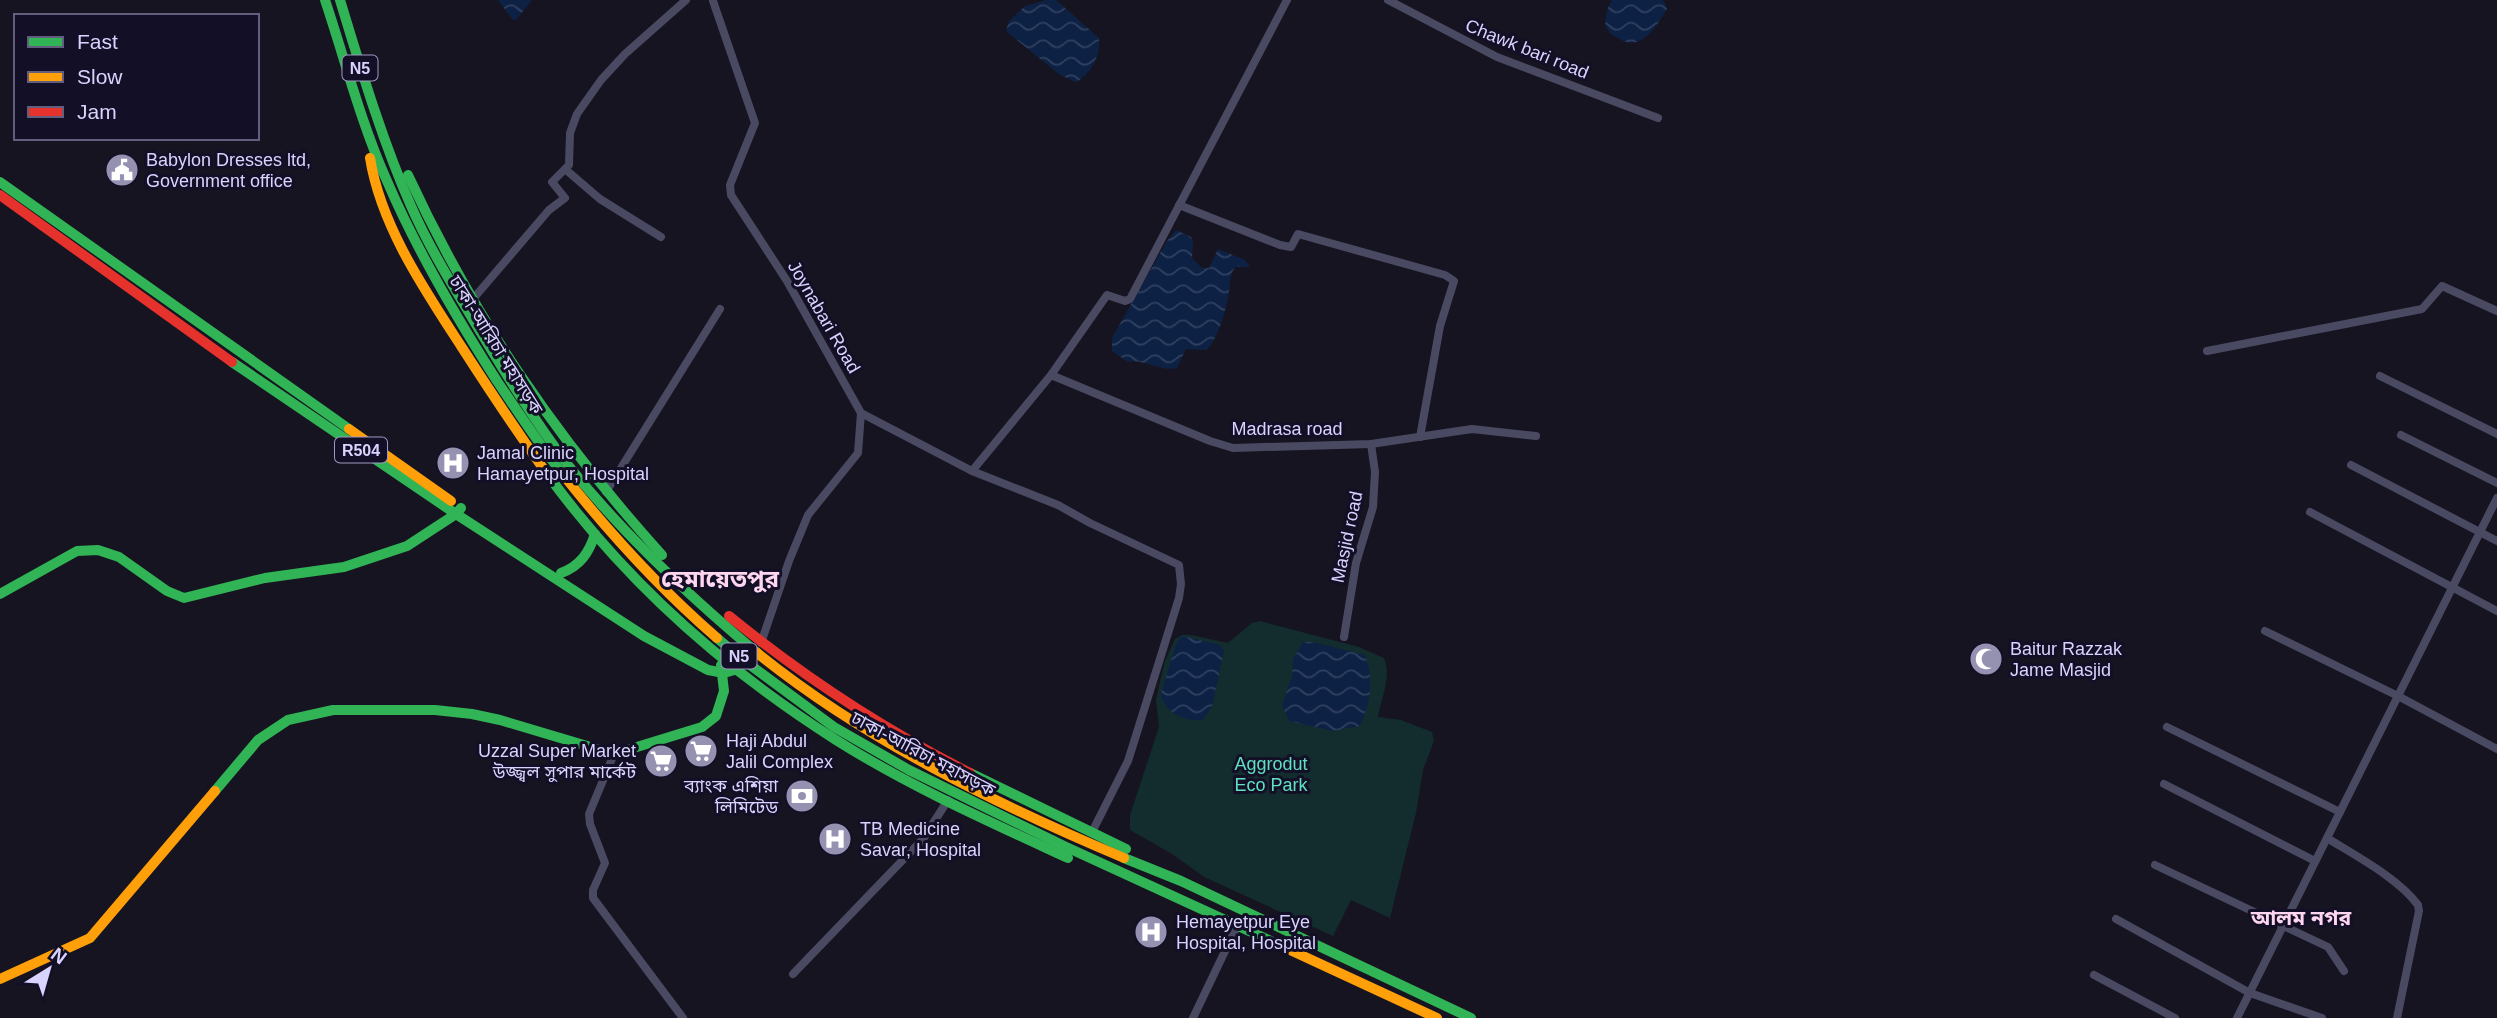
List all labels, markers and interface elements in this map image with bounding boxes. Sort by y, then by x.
legend [14,14,259,140]
street label: Chawk bari road [1462,15,1592,83]
text: Fast [77,30,118,53]
road number: N5 [342,55,378,80]
text: Slow [77,65,123,88]
text: Jam [77,100,117,123]
place label: Babylon Dresses ltd, Government office [146,150,311,191]
public building icon: Babylon Dresses ltd, Government office [103,151,141,189]
street label: Joynabari Road [784,257,864,377]
street label: ঢাকা-আরিচা মহাসড়ক [445,271,547,418]
street label: Madrasa road [1231,419,1343,439]
road number: R504 [335,438,387,463]
place label: Jamal Clinic Hamayetpur, Hospital [477,443,649,484]
hospital icon: Jamal Clinic Hamayetpur, Hospital [434,444,472,482]
street label: Masjid road [1328,489,1366,585]
district label: হেমায়েতপুর [661,565,780,593]
place label: Baitur Razzak Jame Masjid [2010,639,2123,680]
mosque icon: Baitur Razzak Jame Masjid [1967,640,2005,678]
road number: N5 [722,643,756,668]
street label: ঢাকা-আরিচা মহাসড়ক [847,707,999,801]
place label: Haji Abdul Jalil Complex [726,731,833,772]
supermarket icon: Haji Abdul Jalil Complex [682,732,720,770]
place label: Uzzal Super Market উজ্জ্বল সুপার মার্কেট [478,741,637,783]
supermarket icon: Uzzal Super Market উজ্জ্বল সুপার মার্কেট [642,742,680,780]
park label: Aggrodut Eco Park [1234,754,1309,795]
place label: ব্যাংক এশিয়া লিমিটেড [683,776,778,817]
bank icon: ব্যাংক এশিয়া লিমিটেড [783,777,821,815]
place label: TB Medicine Savar, Hospital [860,819,981,860]
hospital icon: TB Medicine Savar, Hospital [816,820,854,858]
district label: আলম নগর [2250,906,2351,929]
place label: Hemayetpur Eye Hospital, Hospital [1176,912,1316,953]
hospital icon: Hemayetpur Eye Hospital, Hospital [1132,913,1170,951]
north arrow [14,934,84,1004]
text: N [47,943,71,968]

